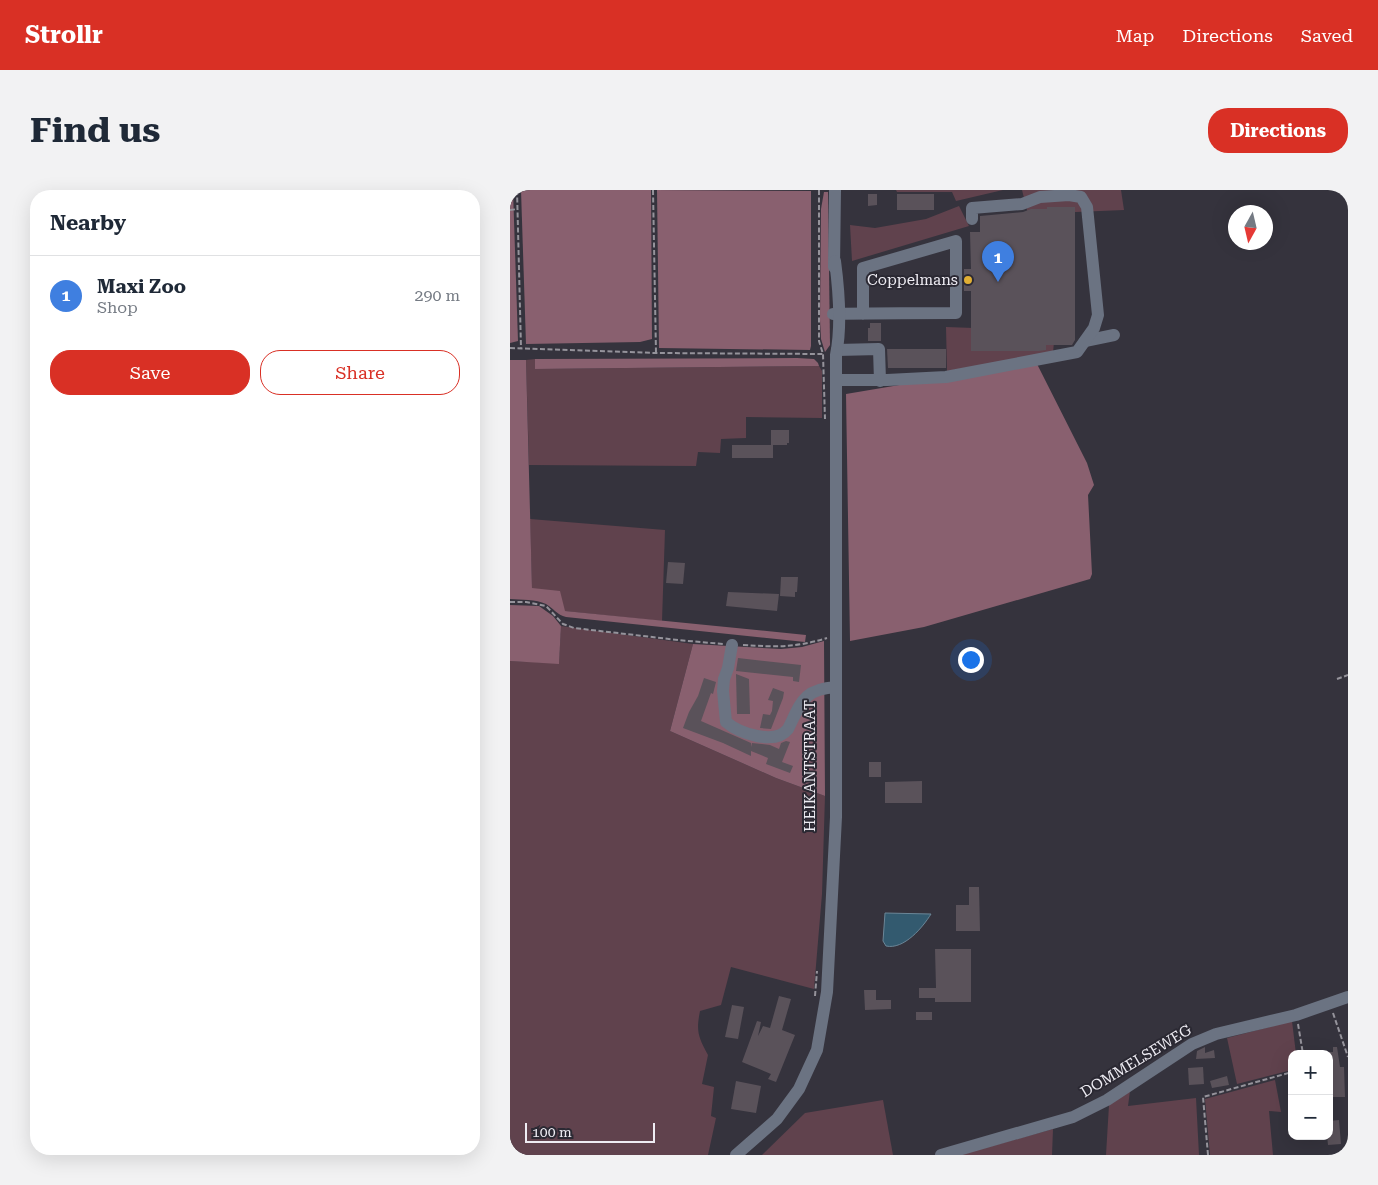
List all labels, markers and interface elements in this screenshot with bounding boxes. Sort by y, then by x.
text: Strollr [25,21,103,49]
text: Map [1116,25,1154,46]
text: Directions [1182,25,1273,46]
text: Saved [1301,25,1353,46]
button: Directions [1208,108,1348,153]
text: Find us [30,110,160,151]
north arrow [1228,205,1273,250]
text: Nearby [50,211,126,235]
pin: 1 [982,241,1014,282]
place label: Coppelmans [867,271,958,289]
marker: Coppelmans [962,274,974,286]
text: Maxi Zoo [97,275,186,298]
text: 1 [62,286,70,305]
text: 290 m [414,286,460,305]
text: Shop [97,298,138,317]
button: Save [50,350,250,395]
button: Share [260,350,460,395]
your location [958,647,984,673]
street label: HEIKANTSTRAAT [801,700,819,832]
street label: DOMMELSEWEG [1077,1021,1195,1101]
map controls [1288,1050,1333,1140]
button: + [1288,1050,1333,1095]
button: − [1288,1095,1333,1140]
scale bar [525,1120,655,1143]
text: 100 m [532,1124,572,1140]

